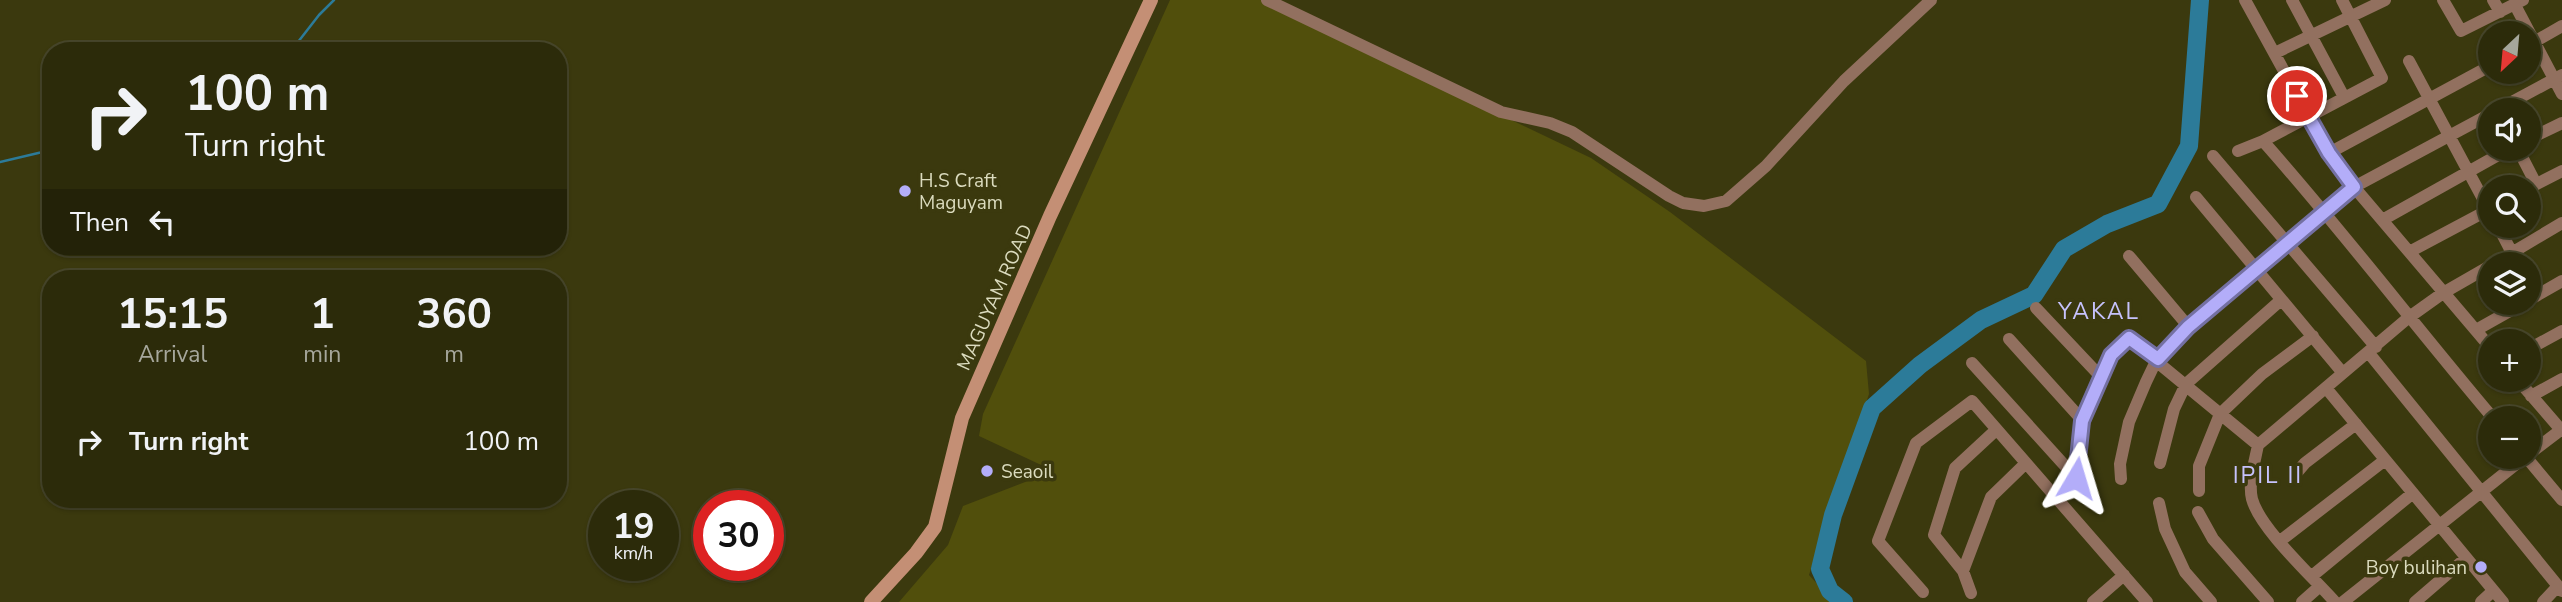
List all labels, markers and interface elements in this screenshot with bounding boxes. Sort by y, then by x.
north arrow [2478,21,2541,84]
map controls [2478,21,2541,469]
text: 100 m [185,60,329,127]
pin [2267,66,2327,126]
icon: right [70,70,161,161]
icon: arrive [2278,77,2316,115]
button: sound [2478,98,2541,161]
text: Turn right [185,124,325,167]
place label: H.S Craft Maguyam [919,168,1003,216]
button: search [2478,175,2541,238]
marker: H.S Craft Maguyam [897,183,913,199]
icon: left [143,203,181,241]
text: Then [70,205,129,240]
street label: MAGUYAM ROAD [951,220,1039,375]
button: layers [2478,252,2541,315]
text: 15:15 [117,286,228,343]
text: 1 [310,286,335,343]
text: 360 [416,286,492,343]
district label: YAKAL [2057,296,2140,327]
button: + [2478,329,2541,392]
text: Arrival [138,339,207,370]
text: min [303,339,341,370]
text: m [444,339,464,370]
button: − [2478,406,2541,469]
icon: right [70,423,108,461]
text: Turn right [129,424,248,459]
text: 100 m [463,424,539,459]
position arrow [2039,441,2113,515]
place label: Seaoil [1001,459,1054,485]
district label: IPIL II [2233,460,2303,491]
marker: Seaoil [979,463,995,479]
speed limit sign: 30 [693,490,784,581]
text: 19 [612,503,655,550]
text: km/h [614,541,653,565]
place label: Boy bulihan [2366,555,2467,581]
marker: Boy bulihan [2473,559,2489,575]

